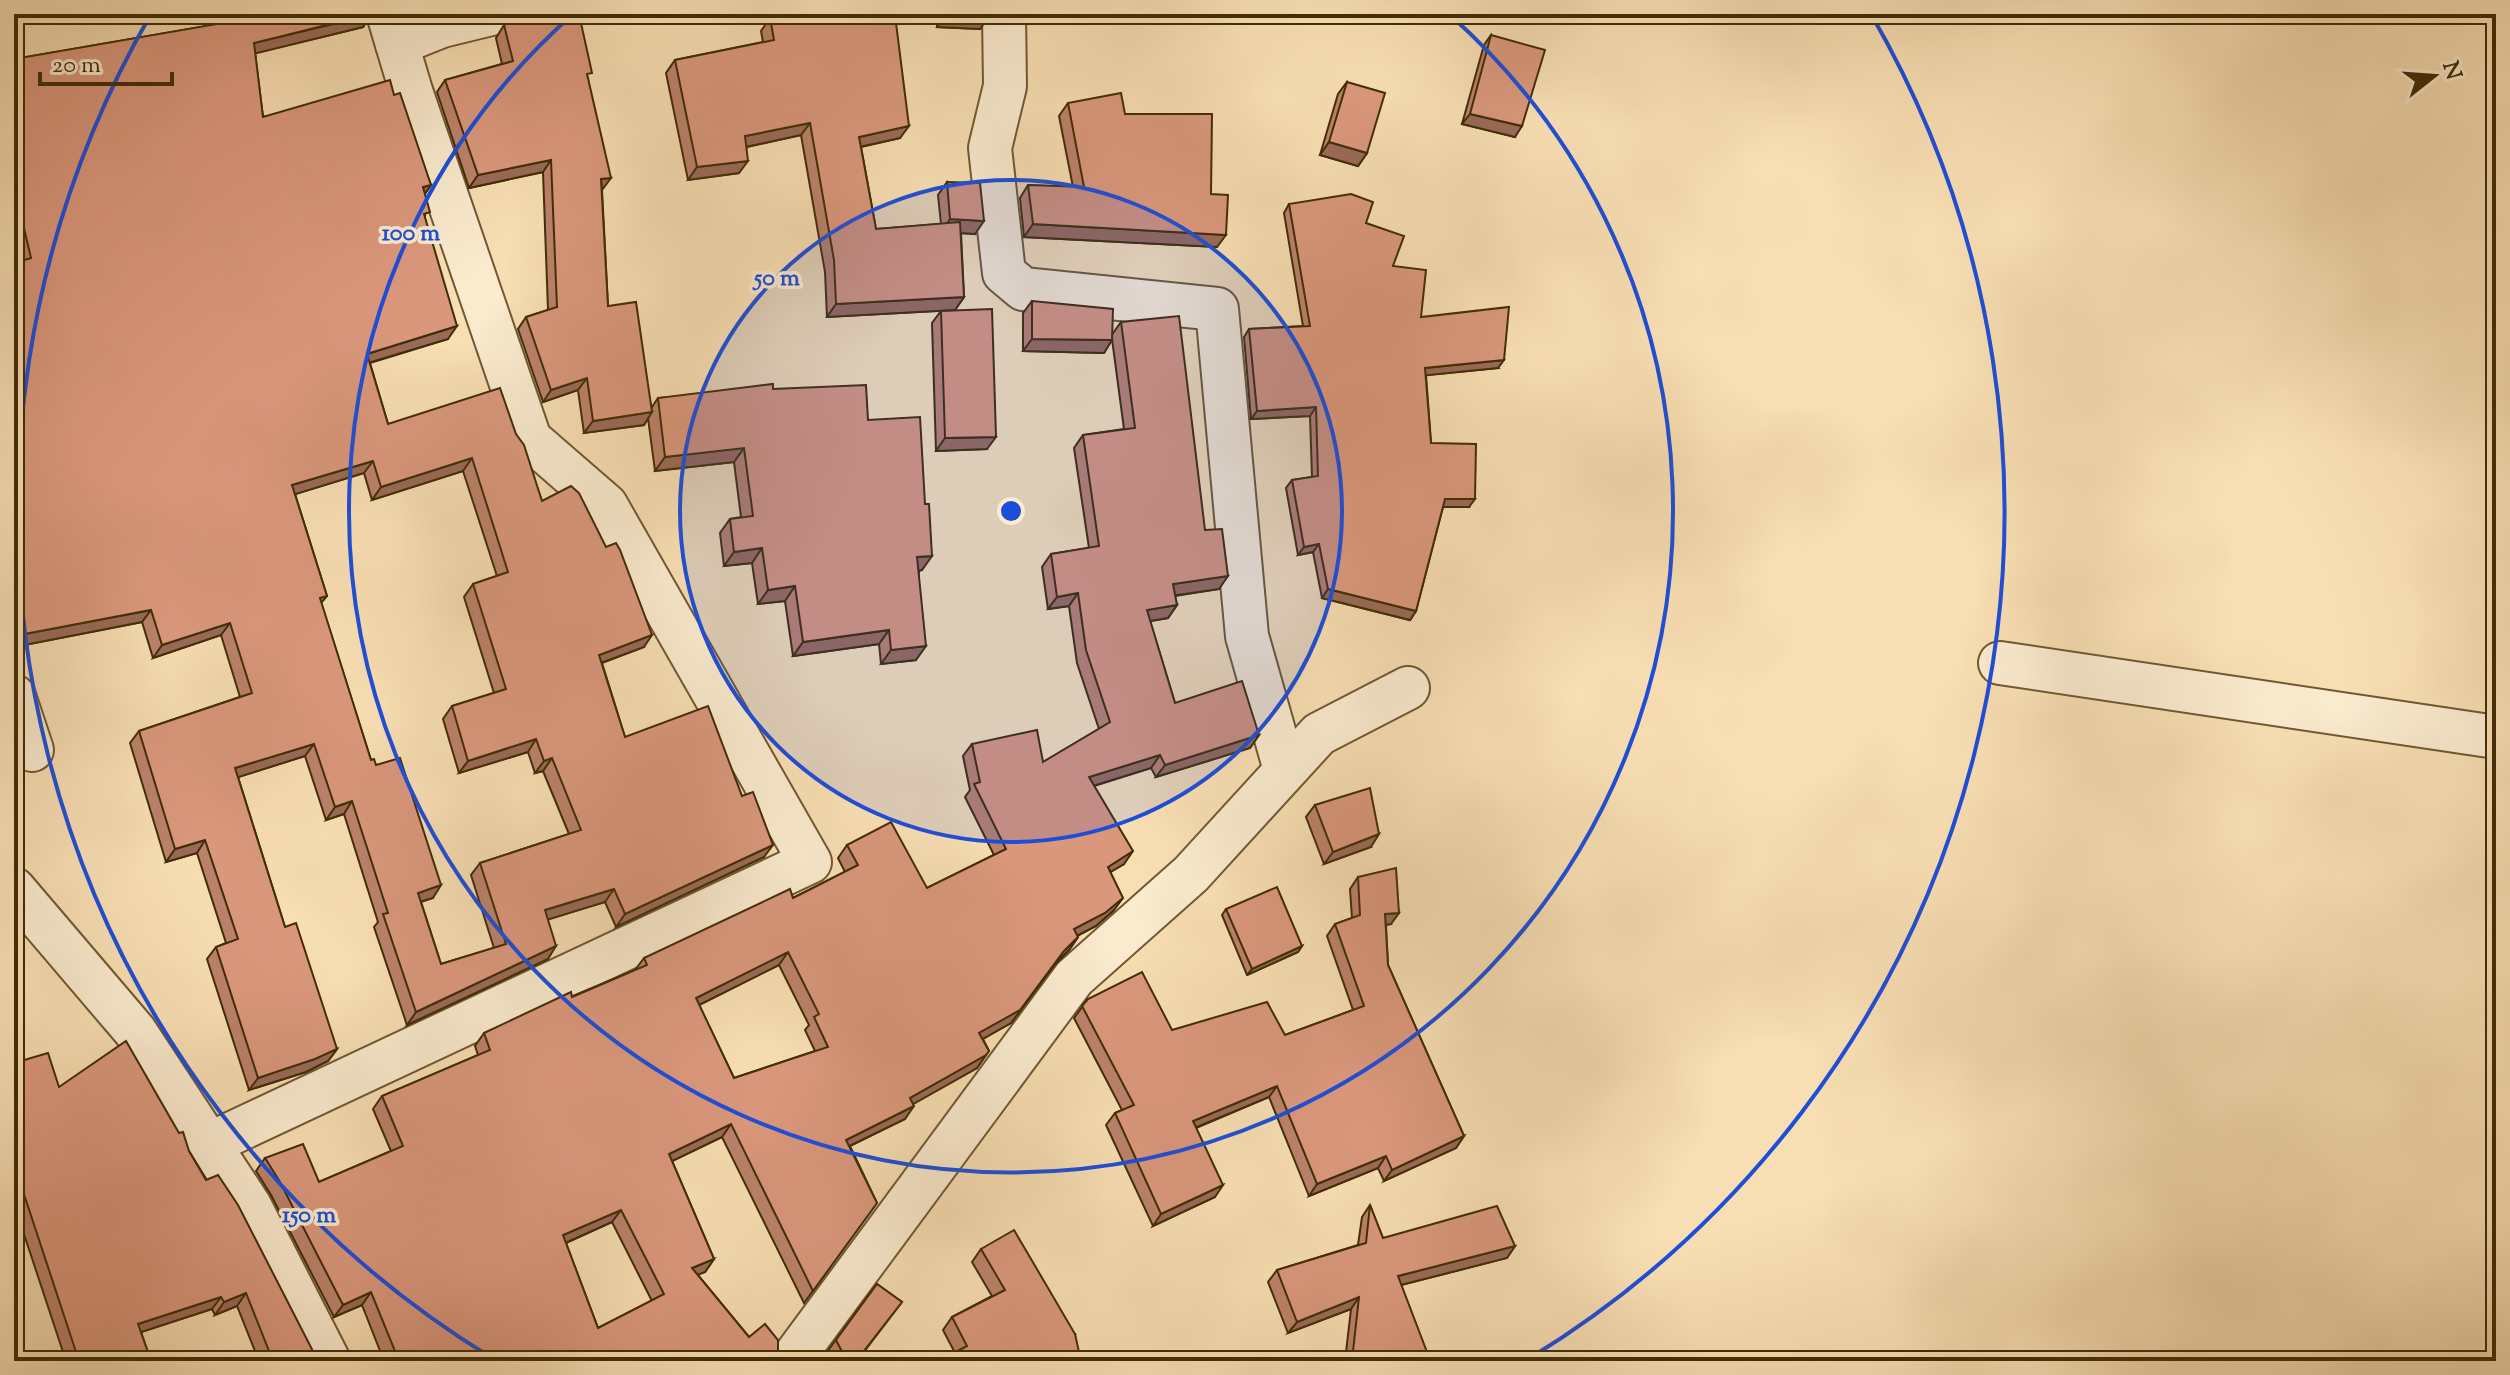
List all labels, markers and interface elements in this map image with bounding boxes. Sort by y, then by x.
scale bar [40,36,172,86]
north arrow [2394,36,2474,116]
text: 20 m [52,49,101,83]
text: N [2432,58,2468,85]
text: 100 m [382,217,440,251]
text: 50 m [752,262,800,296]
centre of rings [997,497,1025,525]
text: 150 m [282,1199,336,1233]

